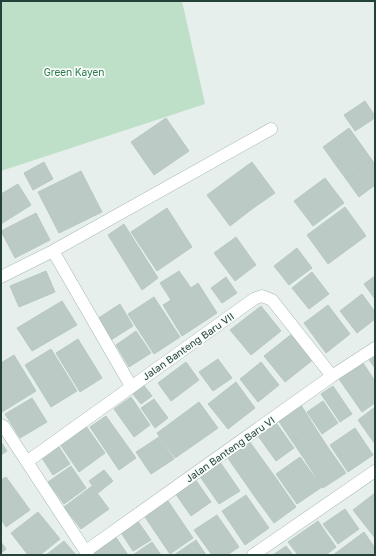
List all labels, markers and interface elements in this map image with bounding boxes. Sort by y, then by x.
park label: Green Kayen [44,66,104,78]
street label: Jalan Banteng Baru VII [140,310,236,382]
street label: Jalan Banteng Baru VI [183,414,277,484]

